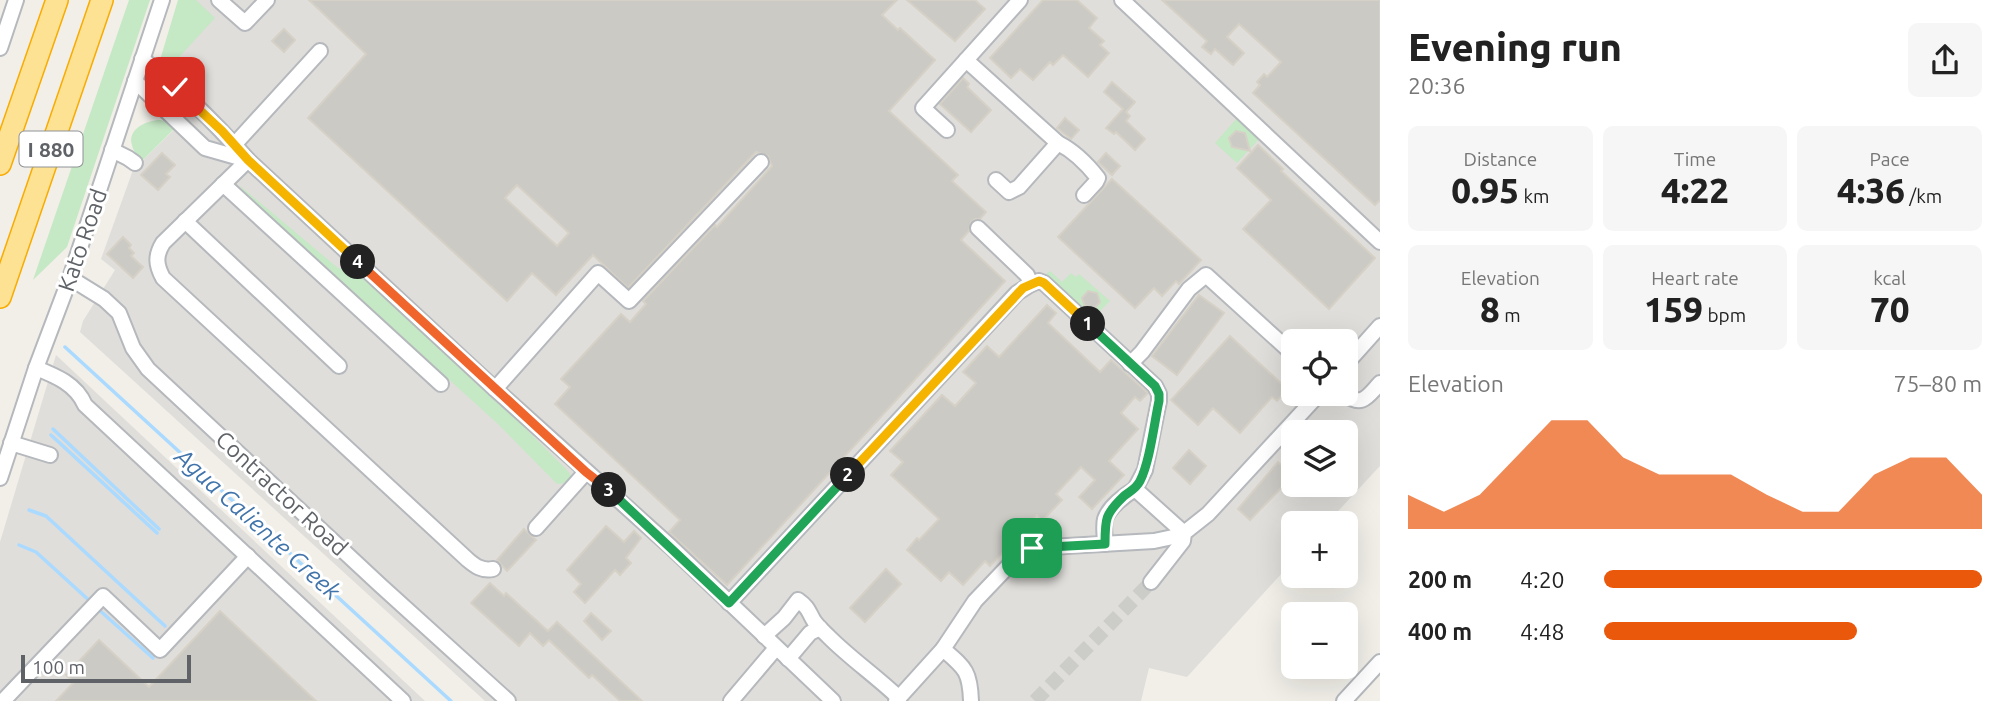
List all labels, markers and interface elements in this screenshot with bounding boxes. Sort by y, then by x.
button: share [1908,23,1982,97]
text: Evening run [1408,26,1622,68]
pin [145,57,205,117]
icon: check [156,68,194,106]
text: 20:36 [1408,73,1466,98]
road number: I 880 [20,132,82,166]
text: Distance [1464,148,1537,170]
text: Time [1674,148,1716,170]
text: Pace [1870,148,1910,170]
text: 0.95 [1451,170,1519,210]
text: 4:22 [1661,170,1729,210]
text: 4:36 [1837,170,1905,210]
text: km [1519,185,1549,207]
text: /km [1905,185,1942,207]
street label: Kato Road [53,186,111,294]
pin: 4 [340,244,376,280]
text: 4 [352,250,363,272]
text: Elevation [1461,267,1540,289]
text: Heart rate [1651,267,1739,289]
text: kcal [1873,267,1906,289]
text: 8 [1480,289,1500,329]
text: 159 [1644,289,1703,329]
text: 70 [1870,289,1909,329]
text: m [1500,304,1521,326]
text: bpm [1703,304,1746,326]
pin: 1 [1070,306,1106,342]
text: 1 [1082,312,1093,334]
map controls [1281,329,1358,679]
button: locate [1281,329,1358,406]
text: Elevation [1408,371,1504,396]
text: 75–80 m [1894,371,1982,396]
button: layers [1281,420,1358,497]
street label: Contractor Road [211,426,353,560]
water label: Agua Caliente Creek [169,442,347,606]
pin: 2 [830,458,866,492]
text: 2 [842,463,853,485]
pin: 3 [592,472,626,508]
text: 3 [603,478,614,500]
button: + [1281,511,1358,588]
pin [1002,518,1062,578]
icon: arrive [1013,529,1051,567]
text: 200 m [1408,567,1472,592]
text: 4:20 [1520,567,1565,592]
button: − [1281,602,1358,679]
text: 400 m [1408,619,1472,644]
text: 4:48 [1520,619,1565,644]
scale bar [21,652,191,684]
text: 100 m [32,656,85,678]

